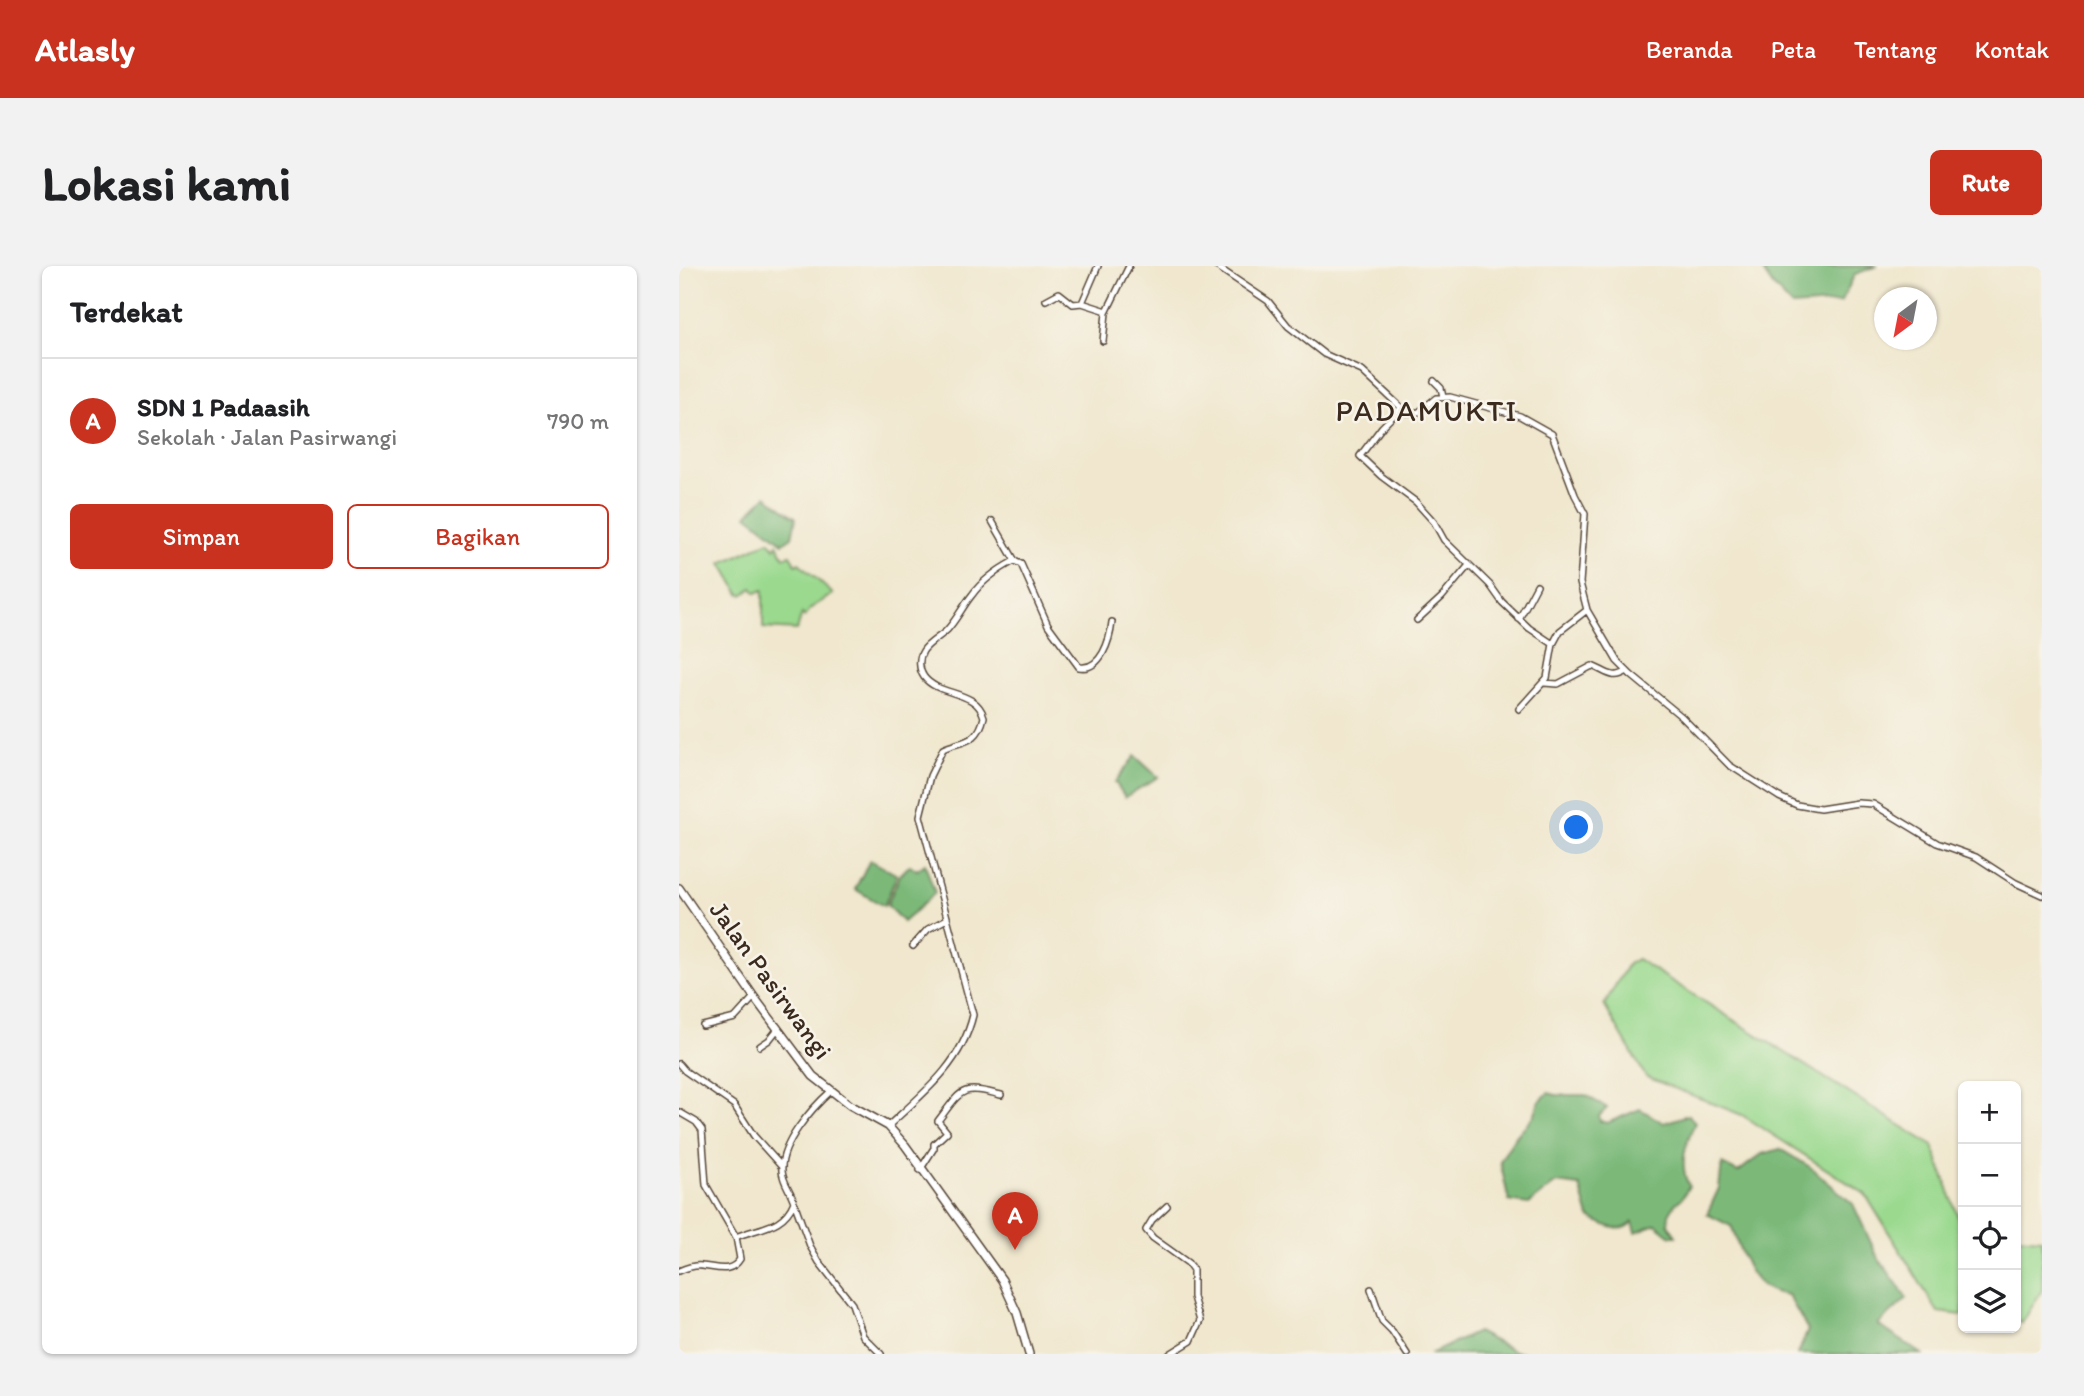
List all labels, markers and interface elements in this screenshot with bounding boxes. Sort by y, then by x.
text: Atlasly [35,30,135,69]
text: Beranda [1646,35,1733,64]
text: Peta [1771,35,1816,64]
text: Tentang [1854,35,1937,64]
text: Kontak [1975,35,2049,64]
button: Rute [1930,150,2042,215]
text: Lokasi kami [42,153,291,212]
north arrow [1874,287,1937,350]
text: Terdekat [70,293,183,330]
text: SDN 1 Padaasih [137,391,310,423]
district label: PADAMUKTI [1336,392,1518,429]
text: A [86,407,100,435]
text: 790 m [547,407,609,435]
text: Sekolah · Jalan Pasirwangi [137,423,397,451]
button: Simpan [70,504,333,569]
button: Bagikan [347,504,609,569]
your location [1559,810,1593,844]
street label: Jalan Pasirwangi [703,895,839,1065]
map controls [1958,1081,2021,1333]
button: + [1958,1081,2021,1144]
button: − [1958,1144,2021,1207]
pin: A [992,1192,1038,1250]
button: locate [1958,1207,2021,1270]
button: layers [1958,1270,2021,1333]

